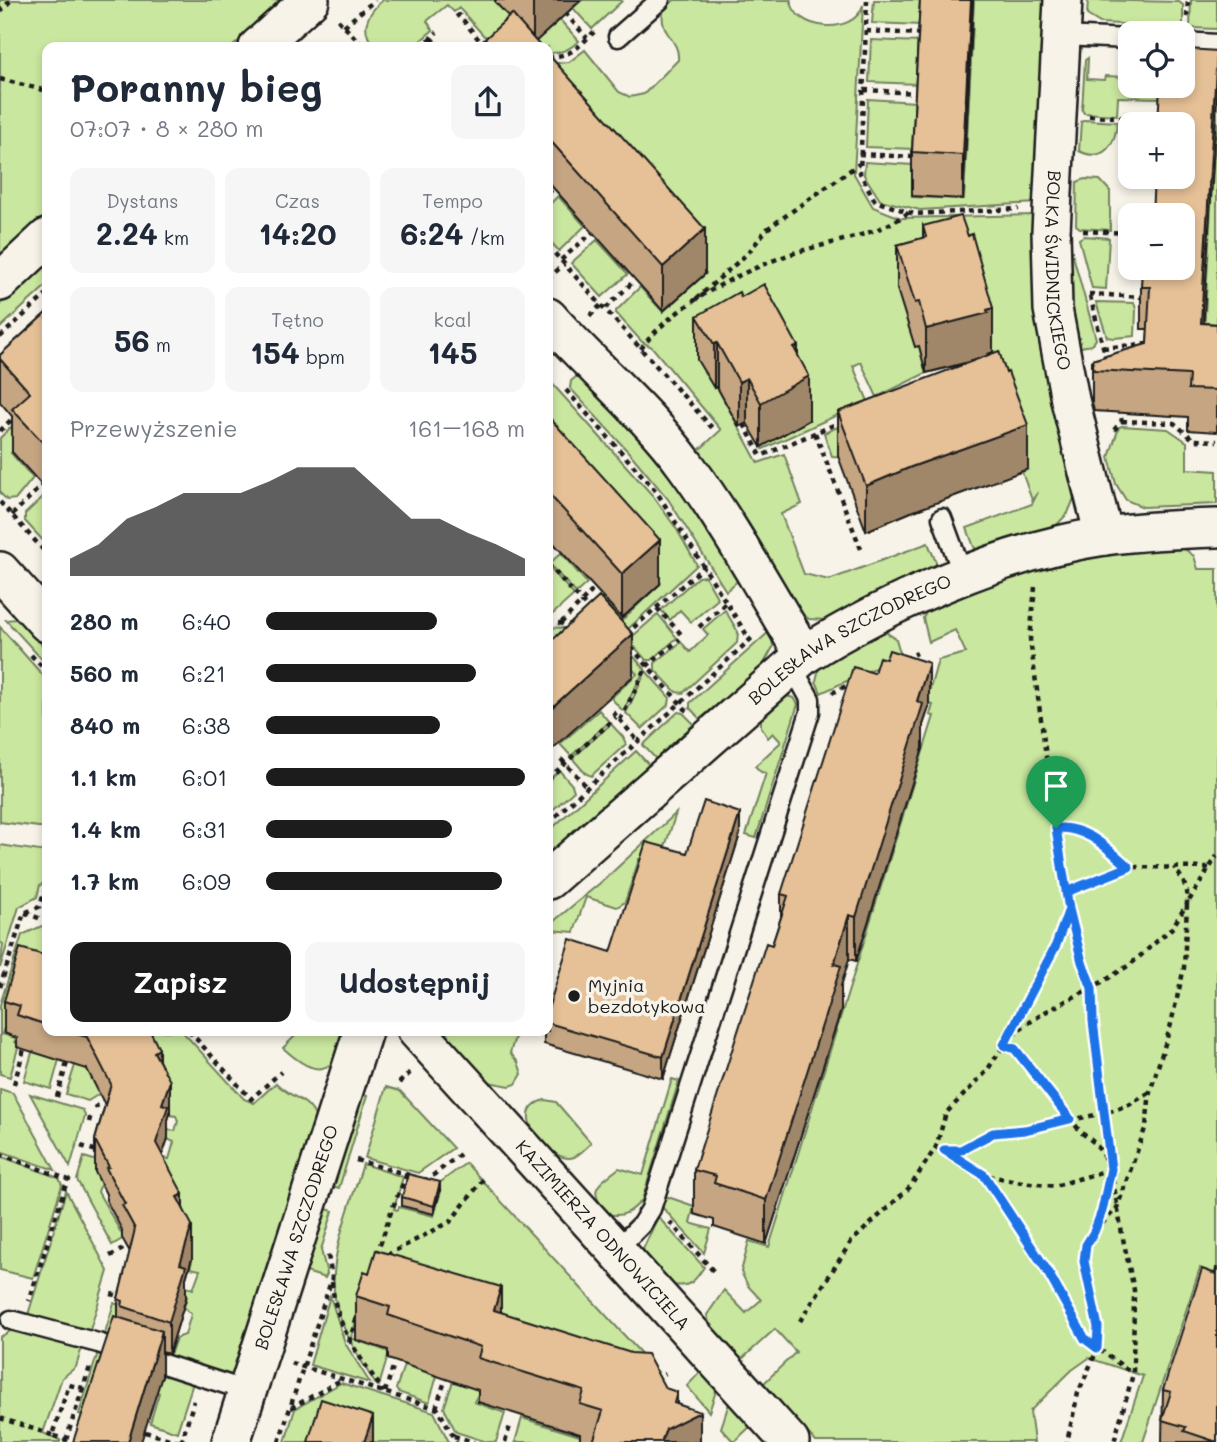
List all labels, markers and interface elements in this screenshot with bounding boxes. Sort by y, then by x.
map controls [1118,21,1195,280]
button: locate [1118,21,1195,98]
text: Poranny bieg [70,62,322,112]
button: share [451,65,525,139]
button: + [1118,112,1195,189]
text: 07:07 · 8 × 280 m [70,113,264,143]
street label: BOLKA ŚWIDNICKIEGO [1040,170,1077,372]
text: Dystans [106,188,179,213]
text: Czas [275,188,320,213]
text: Tempo [422,188,483,213]
button: − [1118,203,1195,280]
text: 2.24 [96,213,158,253]
text: 14:20 [259,213,336,253]
text: 6:24 [400,213,464,253]
text: km [158,225,189,250]
text: /km [464,225,505,250]
text: Tętno [271,307,324,332]
text: kcal [434,307,471,332]
text: 56 [114,320,150,360]
text: m [150,332,171,357]
text: 154 [250,332,300,372]
text: 145 [428,332,477,372]
text: bpm [300,344,345,369]
text: Przewyższenie [70,413,238,443]
text: 161–168 m [408,413,525,443]
street label: BOLESŁAWA SZCZODREGO [743,568,955,710]
text: 280 m [70,606,138,636]
text: 6:40 [182,606,231,636]
text: 560 m [70,658,139,688]
text: 6:21 [182,658,226,688]
text: 840 m [70,710,140,740]
text: 6:38 [182,710,230,740]
pin [1026,756,1086,828]
text: 1.1 km [70,762,136,792]
text: 6:01 [182,762,228,792]
icon: arrive [1037,767,1075,805]
text: 1.4 km [70,814,141,844]
text: 6:31 [182,814,227,844]
text: 1.7 km [70,866,139,896]
text: 6:09 [182,866,231,896]
button: Zapisz [70,942,291,1022]
button: Udostępnij [305,942,525,1022]
place label: Myjnia bezdotykowa [588,973,705,1018]
marker: Myjnia bezdotykowa [566,988,582,1004]
street label: BOLESŁAWA SZCZODREGO [248,1122,343,1352]
street label: KAZIMIERZA ODNOWICIELA [511,1135,696,1335]

